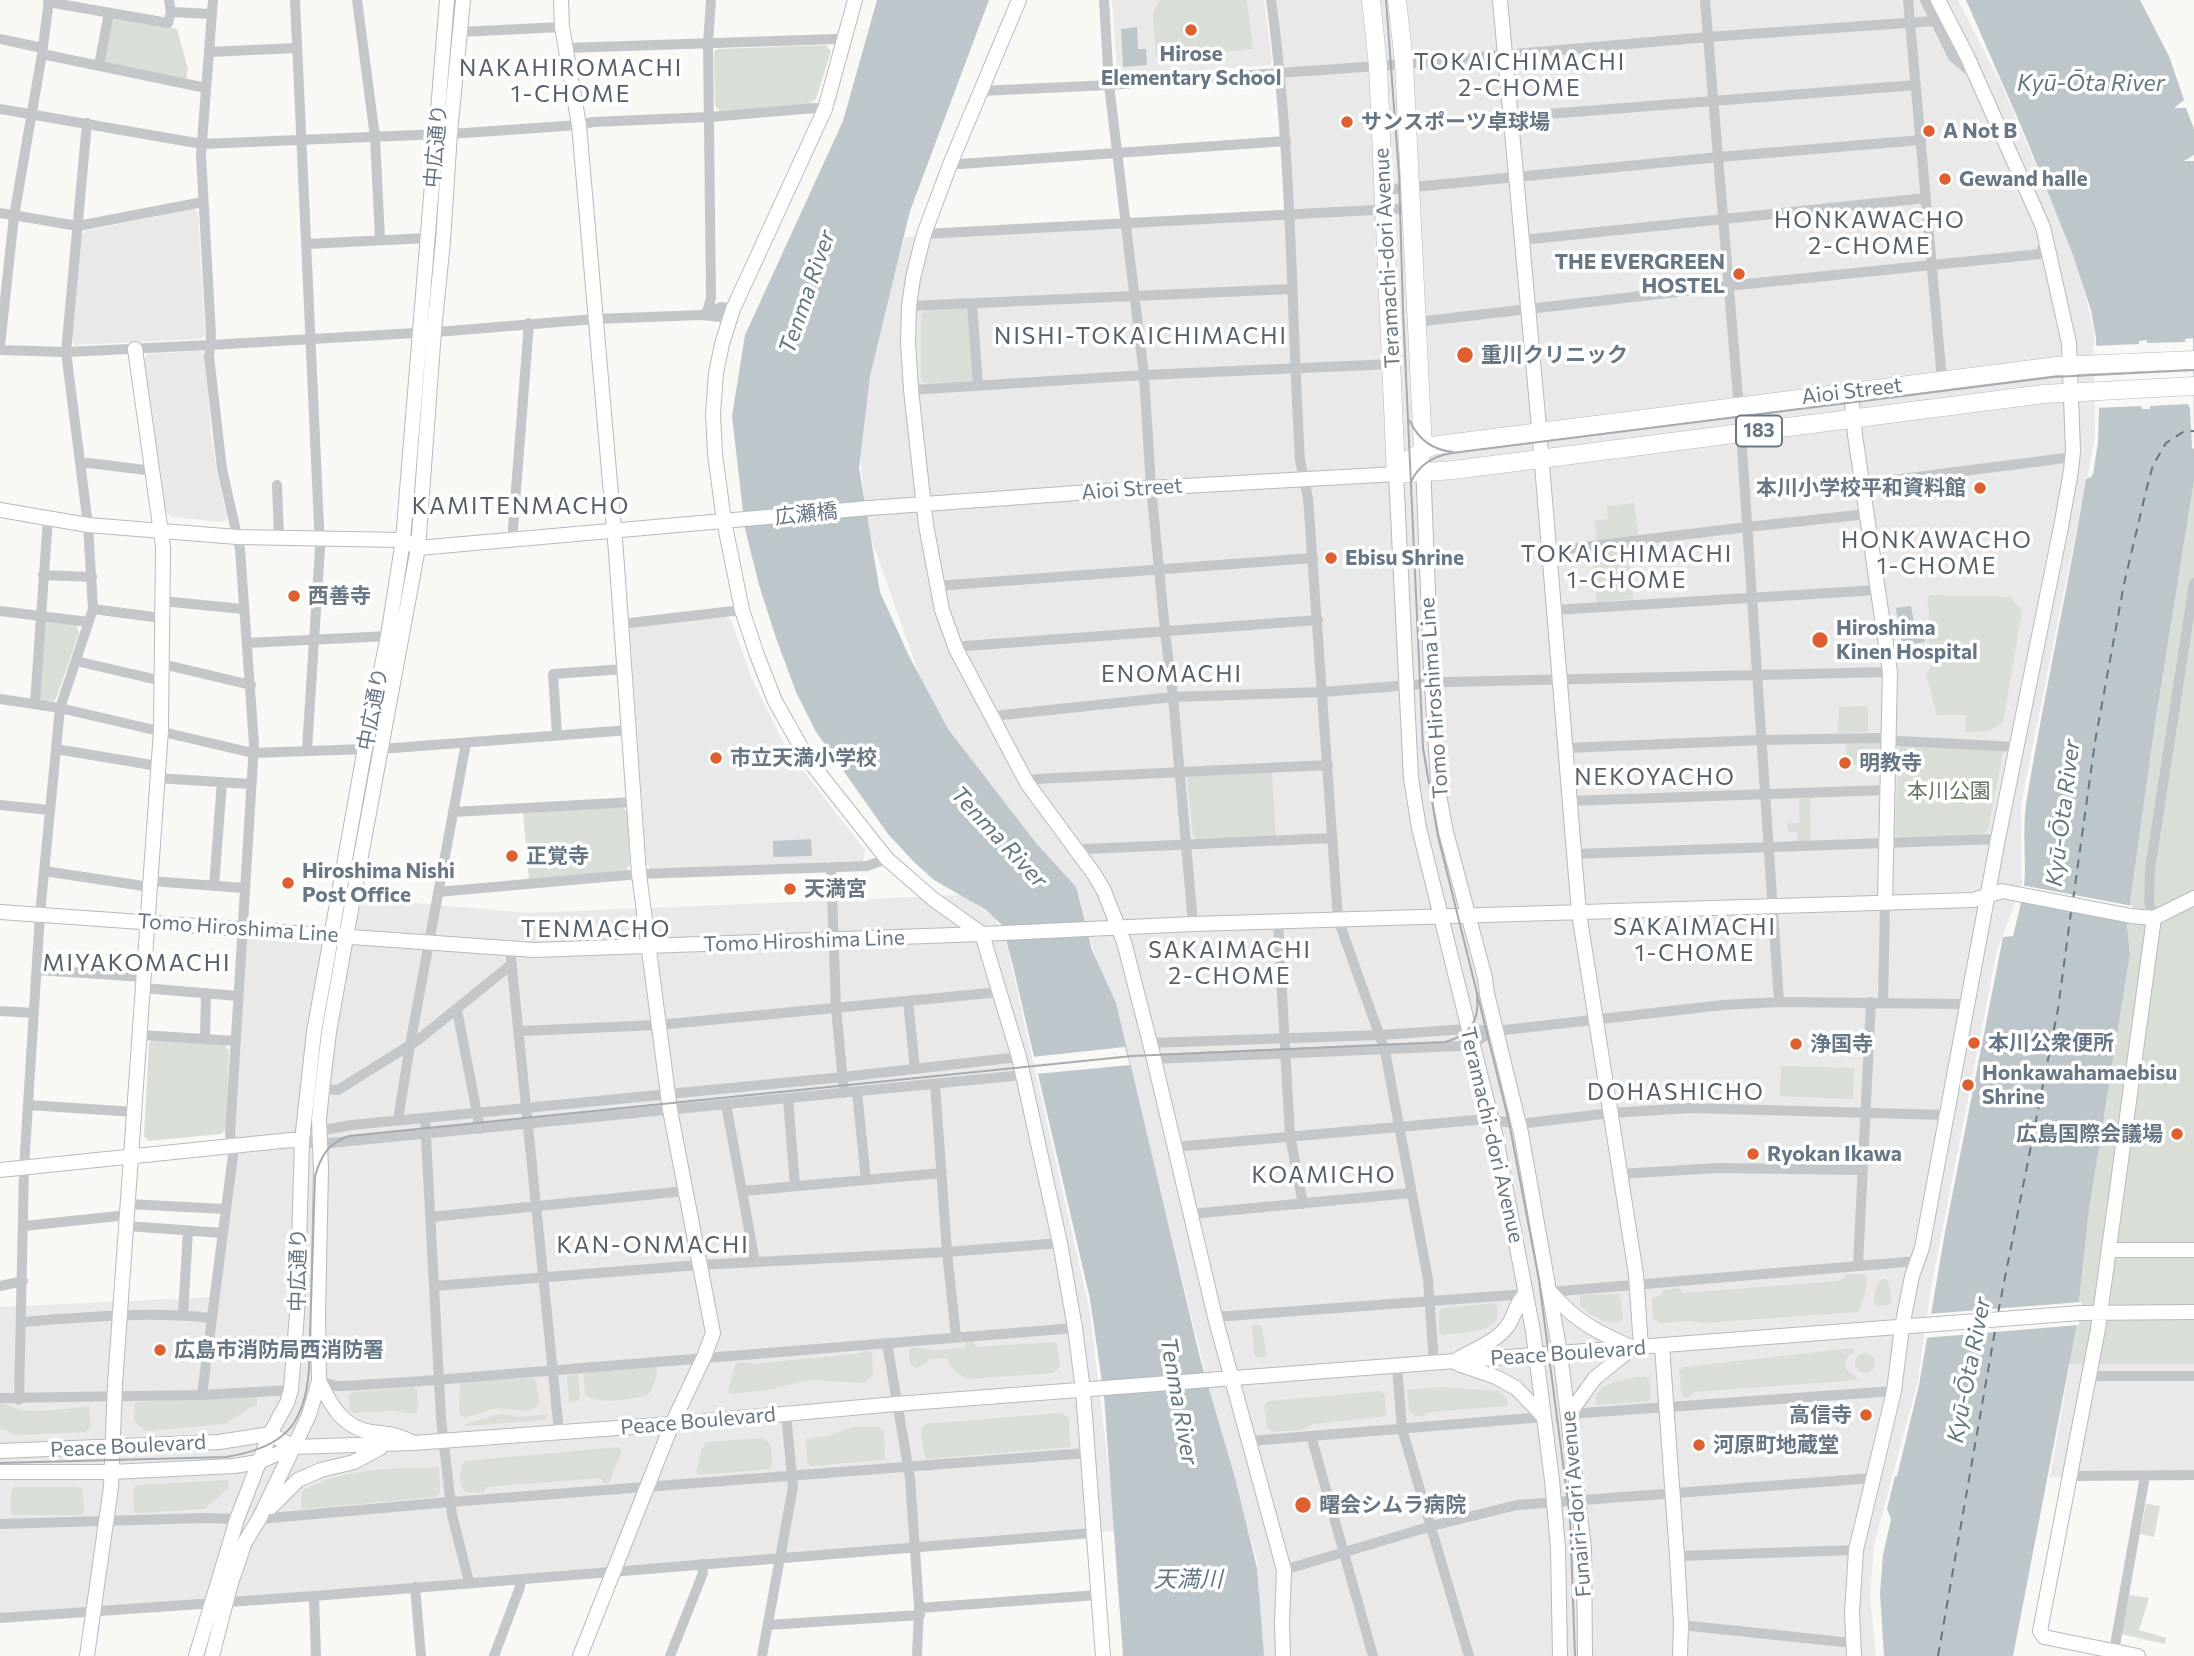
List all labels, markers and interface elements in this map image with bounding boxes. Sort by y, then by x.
marker: Hirose Elementary School [1183,22,1199,38]
place label: Hirose Elementary School [1101,41,1281,91]
district label: TOKAICHIMACHI 2-CHOME [1415,48,1625,102]
district label: NAKAHIROMACHI 1-CHOME [461,54,681,108]
water label: Kyū-Ōta River [2017,69,2165,97]
street label: 中広通り [420,103,452,189]
place label: サンスポーツ卓球場 [1361,109,1550,135]
marker: サンスポーツ卓球場 [1339,114,1355,130]
place label: A Not B [1943,118,2017,144]
marker: A Not B [1921,123,1937,139]
street label: Teramachi-dori Avenue [1369,147,1405,369]
place label: Gewand halle [1959,166,2087,192]
marker: Gewand halle [1937,171,1953,187]
district label: HONKAWACHO 2-CHOME [1775,206,1965,260]
water label: Tenma River [773,227,841,357]
place label: THE EVERGREEN HOSTEL [1555,249,1725,299]
marker: THE EVERGREEN HOSTEL [1731,266,1747,282]
district label: NISHI-TOKAICHIMACHI [996,322,1286,350]
place label: 重川クリニック [1481,342,1628,368]
marker: 重川クリニック [1455,345,1475,365]
street label: Aioi Street [1800,372,1904,410]
road number: 183 [1736,416,1782,446]
street label: Aioi Street [1081,473,1183,505]
place label: 本川小学校平和資料館 [1756,475,1966,501]
marker: 本川小学校平和資料館 [1972,480,1988,496]
district label: KAMITENMACHO [413,492,629,520]
street label: 広瀬橋 [773,498,839,530]
district label: HONKAWACHO 1-CHOME [1842,526,2032,580]
district label: TOKAICHIMACHI 1-CHOME [1522,540,1732,594]
place label: Ebisu Shrine [1345,545,1464,571]
marker: Ebisu Shrine [1323,550,1339,566]
place label: 西善寺 [308,583,371,609]
marker: 西善寺 [286,588,302,604]
street label: Tomo Hiroshima Line [1414,597,1454,799]
place label: Hiroshima Kinen Hospital [1836,615,1978,665]
marker: Hiroshima Kinen Hospital [1810,630,1830,650]
district label: ENOMACHI [1102,660,1242,688]
street label: 中広通り [353,665,393,753]
water label: Kyū-Ōta River [2040,738,2086,888]
place label: 市立天満小学校 [730,745,877,771]
marker: 市立天満小学校 [708,750,724,766]
place label: 明教寺 [1859,750,1922,776]
marker: 明教寺 [1837,755,1853,771]
district label: NEKOYACHO [1575,763,1735,791]
park label: 本川公園 [1907,778,1991,804]
water label: Tenma River [945,780,1053,894]
place label: 正覚寺 [526,843,589,869]
marker: 正覚寺 [504,848,520,864]
place label: Hiroshima Nishi Post Office [302,858,455,908]
marker: Hiroshima Nishi Post Office [280,875,296,891]
place label: 天満宮 [804,876,867,902]
marker: 天満宮 [782,881,798,897]
street label: Tomo Hiroshima Line [137,908,339,948]
district label: SAKAIMACHI 1-CHOME [1614,913,1776,967]
district label: TENMACHO [522,915,670,943]
street label: Tomo Hiroshima Line [703,925,905,957]
district label: SAKAIMACHI 2-CHOME [1149,936,1311,990]
district label: MIYAKOMACHI [44,949,230,977]
street label: Teramachi-dori Avenue [1455,1025,1529,1245]
place label: 本川公衆便所 [1988,1030,2114,1056]
place label: 浄国寺 [1810,1031,1873,1057]
marker: 本川公衆便所 [1966,1035,1982,1051]
marker: 浄国寺 [1788,1036,1804,1052]
place label: Honkawahamaebisu Shrine [1982,1060,2177,1110]
marker: Honkawahamaebisu Shrine [1960,1077,1976,1093]
district label: DOHASHICHO [1588,1078,1764,1106]
place label: 広島国際会議場 [2016,1121,2163,1147]
marker: 広島国際会議場 [2169,1126,2185,1142]
place label: Ryokan Ikawa [1767,1141,1902,1167]
marker: Ryokan Ikawa [1745,1146,1761,1162]
district label: KOAMICHO [1253,1161,1395,1189]
street label: 中広通り [285,1228,311,1312]
district label: KAN-ONMACHI [558,1231,748,1259]
water label: Kyū-Ōta River [1941,1295,1997,1445]
water label: Tenma River [1154,1335,1204,1467]
street label: Peace Boulevard [1489,1335,1647,1371]
place label: 広島市消防局西消防署 [174,1337,384,1363]
marker: 広島市消防局西消防署 [152,1342,168,1358]
street label: Peace Boulevard [619,1402,777,1440]
place label: 高信寺 [1789,1402,1852,1428]
marker: 高信寺 [1858,1407,1874,1423]
street label: Funairi-dori Avenue [1555,1410,1597,1598]
street label: Peace Boulevard [49,1429,207,1463]
place label: 河原町地蔵堂 [1713,1432,1839,1458]
marker: 河原町地蔵堂 [1691,1437,1707,1453]
place label: 曙会シムラ病院 [1319,1492,1466,1518]
marker: 曙会シムラ病院 [1293,1495,1313,1515]
water label: 天満川 [1154,1565,1222,1593]

